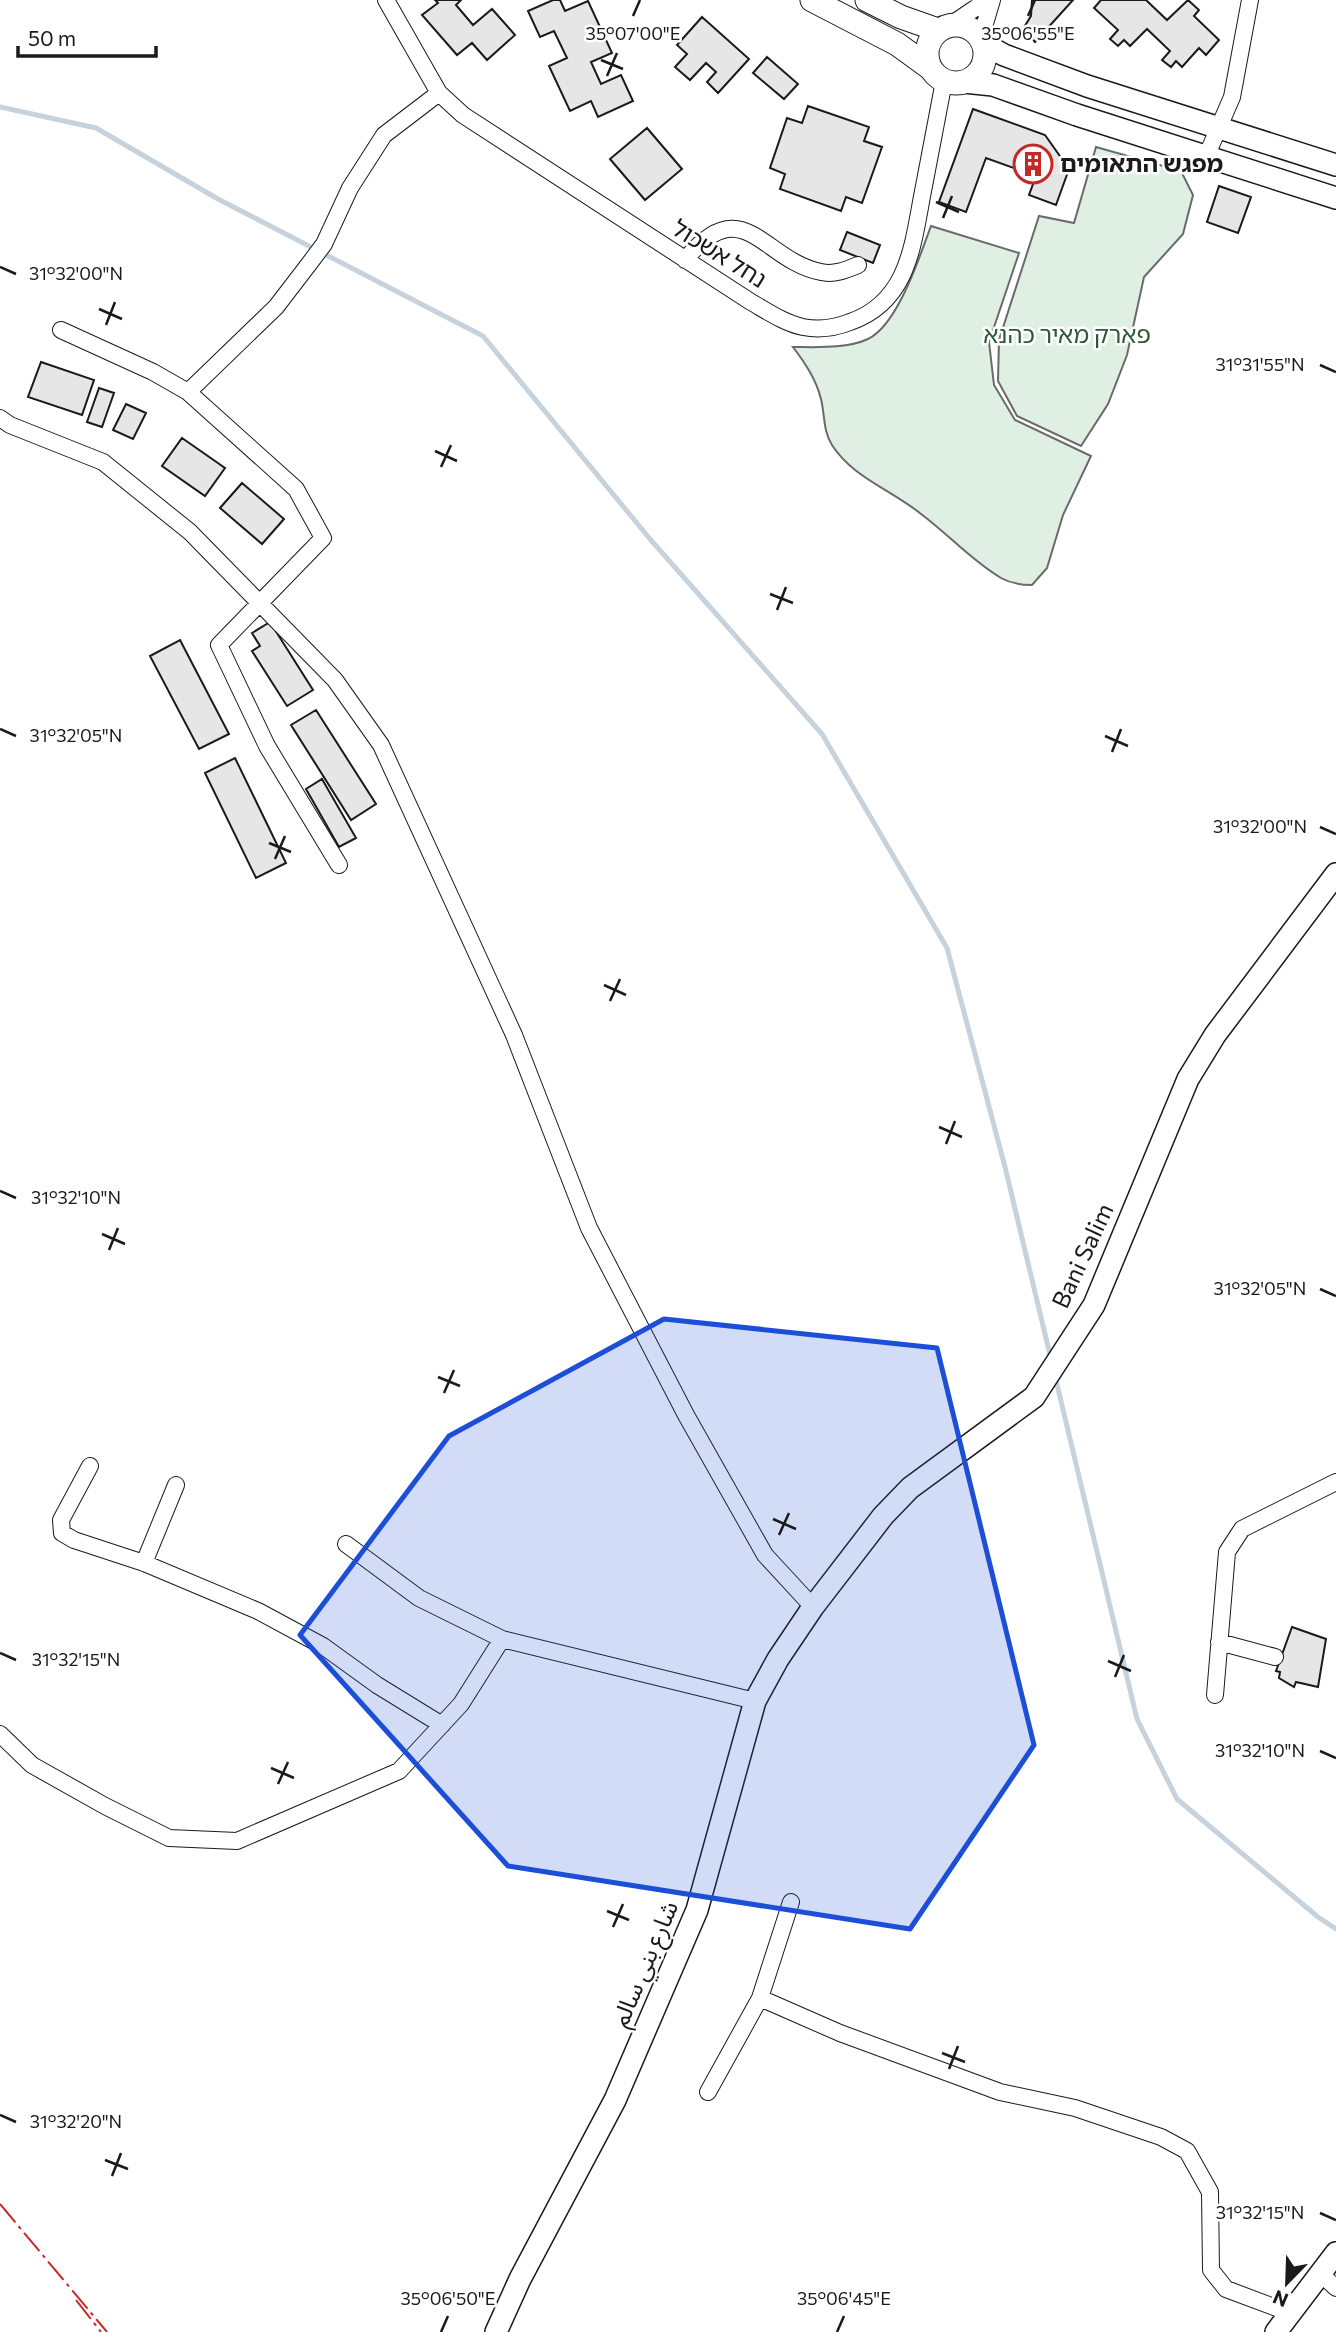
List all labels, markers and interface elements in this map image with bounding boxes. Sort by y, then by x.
scale bar [18,14,156,58]
text: 35°07'00"E [586,22,680,44]
text: 35°06'55"E [981,22,1075,44]
text: 50 m [28,25,76,50]
building icon: מפגש התאומים [1012,143,1054,185]
place label: מפגש התאומים [1060,148,1223,177]
street label: נחל אשכול [667,212,772,293]
text: 31°32'00"N [29,262,123,284]
park label: פארק מאיר כהנא [983,319,1151,348]
text: 31°31'55"N [1215,353,1305,375]
text: 31°32'05"N [30,724,122,746]
text: 31°32'00"N [1213,815,1307,837]
text: 31°32'10"N [31,1186,121,1208]
street label: Bani Salim [1045,1198,1119,1312]
text: 31°32'05"N [1214,1277,1306,1299]
text: 31°32'15"N [32,1648,120,1670]
text: 31°32'10"N [1215,1739,1305,1761]
street label: شارع بني سالم [604,1896,688,2033]
text: 31°32'20"N [30,2110,122,2132]
text: 31°32'15"N [1216,2201,1304,2223]
north arrow [1252,2248,1322,2318]
text: N [1269,2286,1291,2312]
text: 35°06'50"E [401,2287,495,2309]
text: 35°06'45"E [797,2287,891,2309]

